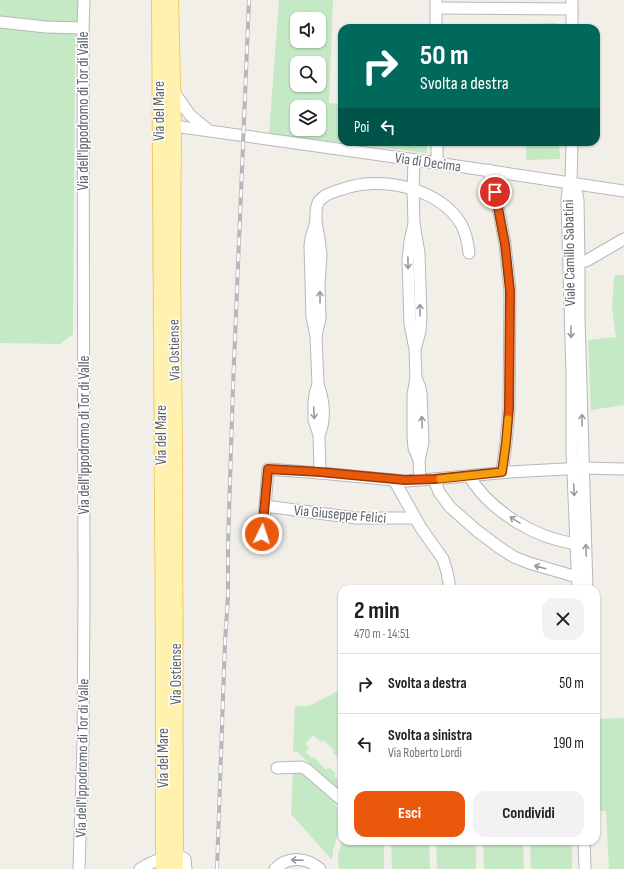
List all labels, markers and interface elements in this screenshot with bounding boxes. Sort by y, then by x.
map controls [290,12,326,136]
button: sound [290,12,326,48]
street label: Via dell'Ippodromo di Tor di Valle [74,32,93,190]
text: 50 m [420,39,469,72]
icon: right [354,40,406,92]
button: search [290,56,326,92]
text: Svolta a destra [420,73,509,94]
street label: Via del Mare [150,81,169,141]
button: layers [290,100,326,136]
icon: left [377,116,399,138]
text: Poi [354,118,369,137]
street label: Via di Decima [394,148,463,177]
pin [478,175,512,209]
icon: arrive [484,181,506,203]
street label: Viale Camillo Sabatini [559,199,580,306]
one-way arrow [405,256,412,269]
one-way arrow [316,291,324,304]
one-way arrow [417,304,424,317]
street label: Via Ostiense [164,319,185,381]
one-way arrow [567,325,575,338]
street label: Via dell'Ippodromo di Tor di Valle [75,356,94,514]
street label: Via del Mare [152,405,171,465]
one-way arrow [310,406,318,419]
one-way arrow [578,414,585,427]
one-way arrow [418,416,425,429]
one-way arrow [570,483,577,496]
street label: Via Giuseppe Felici [293,501,387,528]
position arrow [241,513,283,555]
one-way arrow [510,516,521,524]
one-way arrow [582,544,590,557]
one-way arrow [534,563,547,570]
text: 2 min [354,596,400,625]
button: close [542,598,584,640]
text: 470 m · 14:51 [354,626,410,642]
street label: Via Ostiense [167,643,186,705]
icon: right [354,673,376,695]
text: Svolta a destra [388,674,467,693]
text: 50 m [559,674,584,693]
street label: Via dell'Ippodromo di Tor di Valle [72,678,93,838]
text: Svolta a sinistra [388,726,472,745]
street label: Via del Mare [154,728,173,788]
icon: left [354,733,376,755]
text: 190 m [553,734,584,753]
text: Via Roberto Lordi [388,745,462,761]
button: Esci [354,791,465,837]
button: Condividi [473,791,584,837]
one-way arrow [291,857,304,864]

